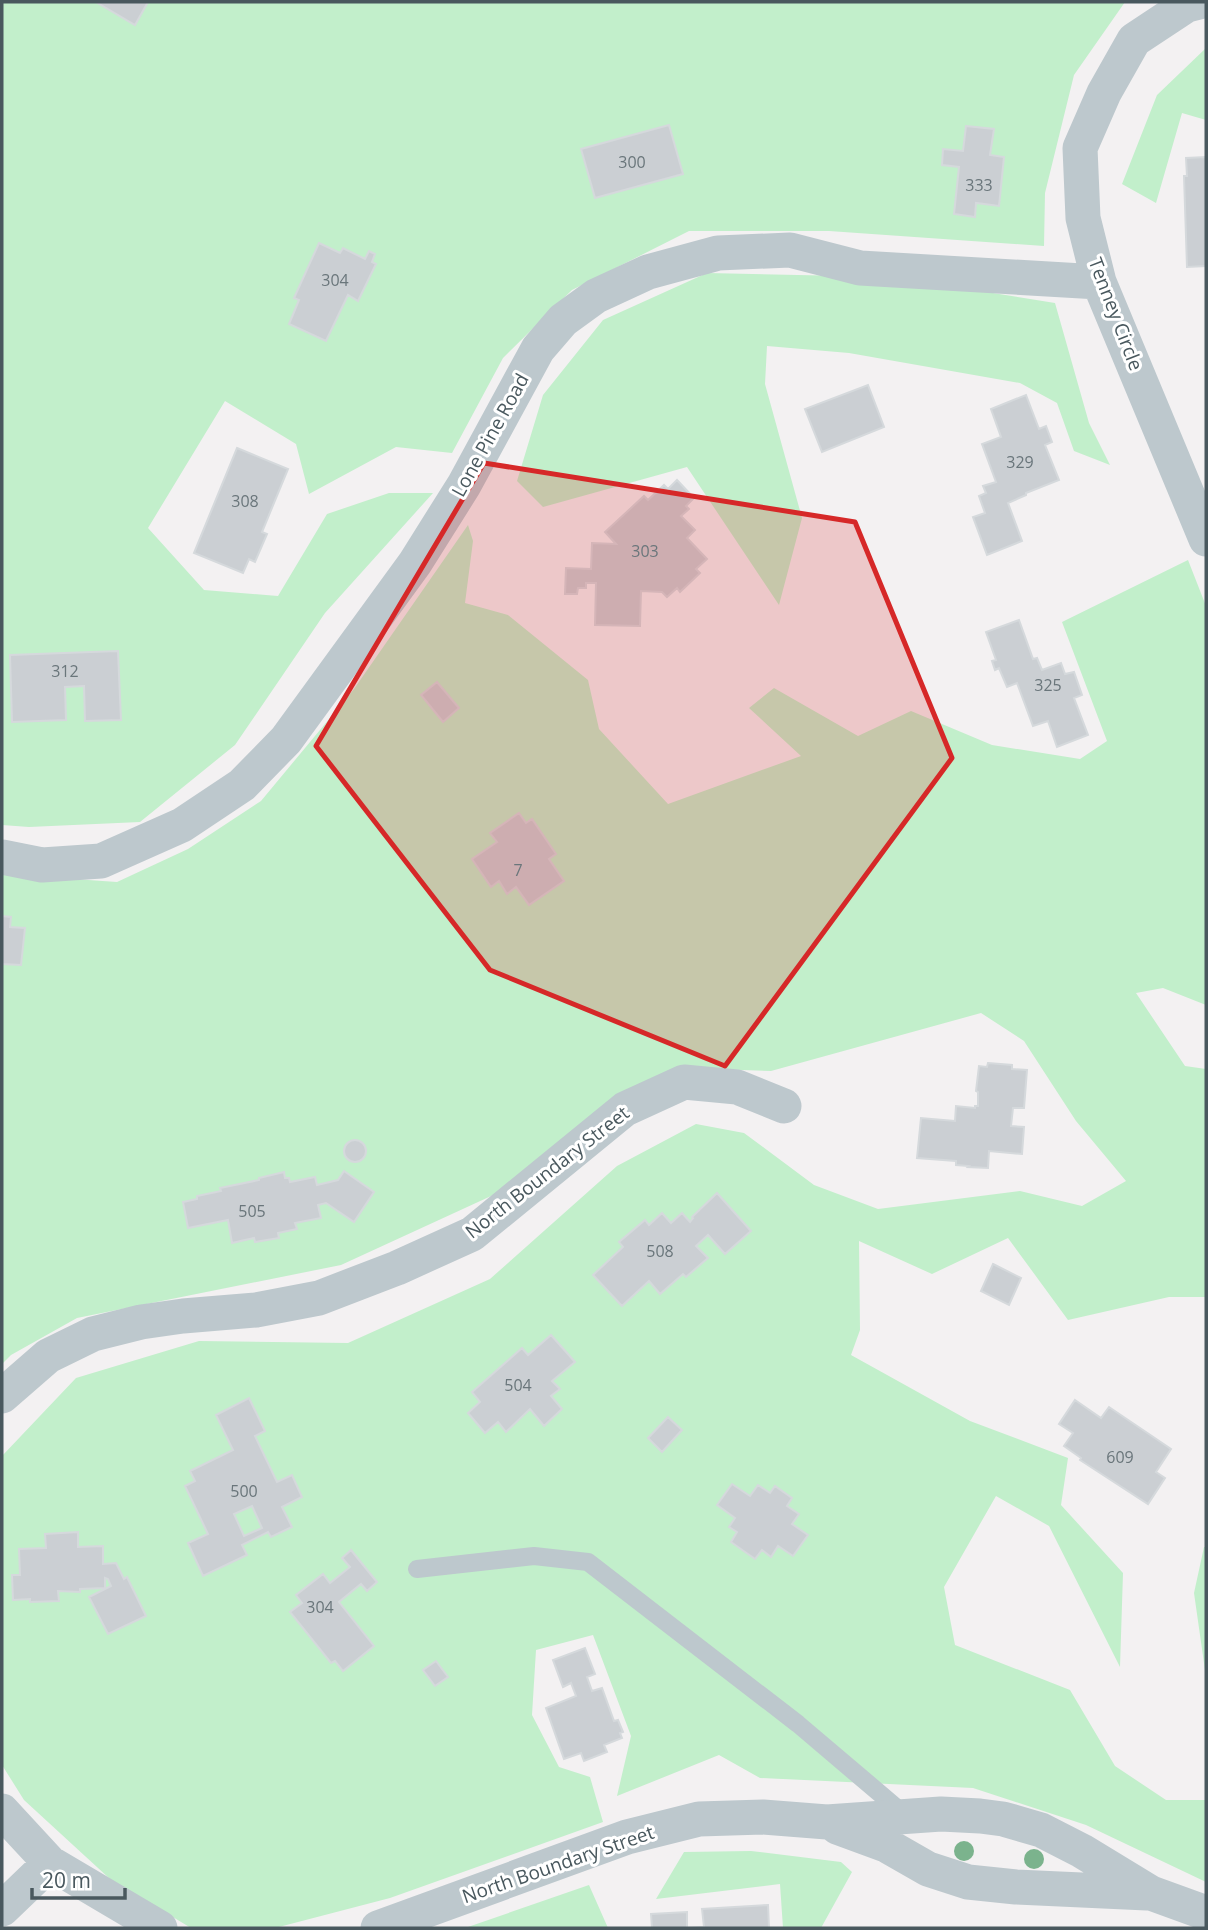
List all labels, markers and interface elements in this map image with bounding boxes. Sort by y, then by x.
house number: 300 [618,151,646,173]
house number: 333 [965,174,993,196]
street label: Tenney Circle [1083,254,1149,374]
house number: 304 [321,269,349,291]
street label: Lone Pine Road [445,369,535,501]
house number: 329 [1006,451,1034,473]
house number: 308 [231,490,259,512]
house number: 303 [631,540,659,562]
house number: 312 [51,660,79,682]
house number: 325 [1034,674,1062,696]
house number: 7 [513,859,523,881]
street label: North Boundary Street [460,1100,635,1244]
house number: 505 [238,1200,266,1222]
house number: 508 [646,1240,674,1262]
house number: 504 [504,1374,532,1396]
house number: 609 [1106,1446,1134,1468]
house number: 500 [230,1480,258,1502]
house number: 304 [306,1596,334,1618]
street label: North Boundary Street [459,1819,658,1909]
scale bar [32,1856,124,1900]
text: 20 m [42,1866,91,1894]

